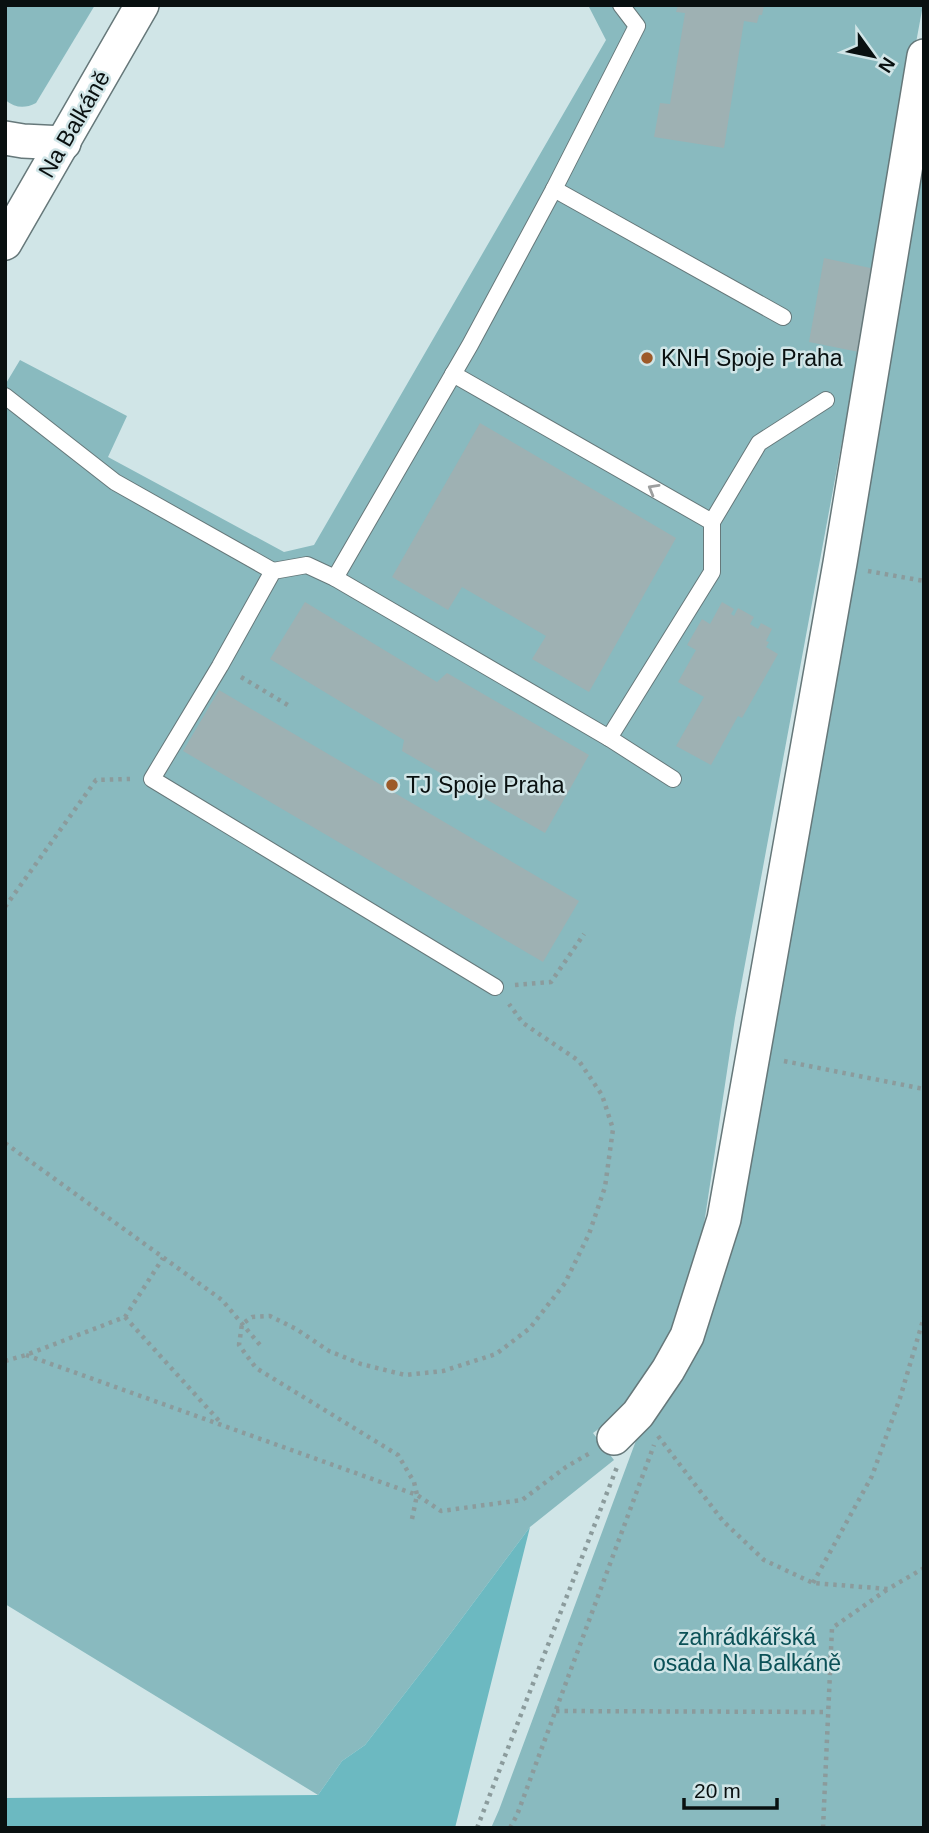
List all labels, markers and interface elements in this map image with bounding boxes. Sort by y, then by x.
north arrow [838,21,908,91]
text: N [874,54,899,76]
street label: Na Balkáně [33,66,115,182]
place label: KNH Spoje Praha [661,345,843,371]
marker: KNH Spoje Praha [639,350,655,366]
one-way arrow [648,484,660,497]
place label: TJ Spoje Praha [406,772,565,798]
marker: TJ Spoje Praha [384,777,400,793]
park label: zahrádkářská osada Na Balkáně [653,1624,841,1676]
scale bar [684,1766,777,1810]
text: 20 m [694,1779,741,1802]

